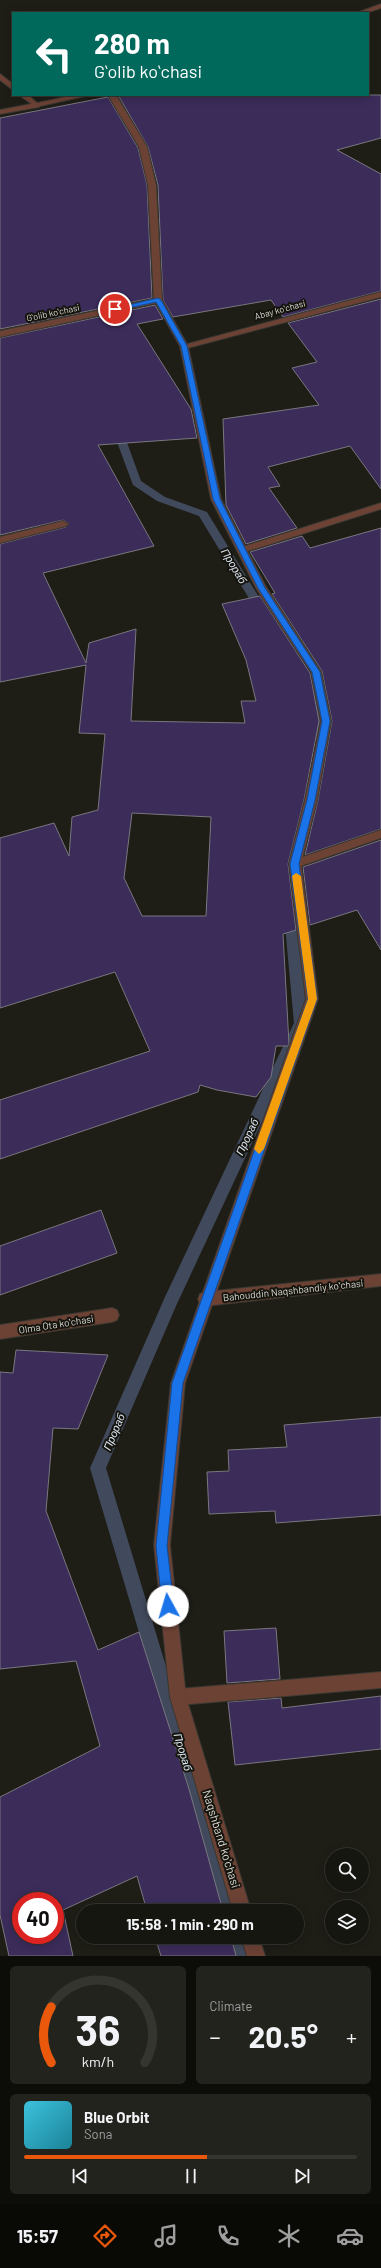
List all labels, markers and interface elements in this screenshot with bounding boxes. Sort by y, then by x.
text: 280 m [94,26,170,60]
icon: left [28,28,80,80]
text: Gʻolib koʻchasi [94,60,202,82]
pin [98,292,132,326]
street label: Abay koʻchasi [253,297,306,322]
icon: arrive [104,298,126,320]
street label: Gʻolib koʻchasi [25,302,80,324]
water label: Прораб [219,546,250,586]
water label: Прораб [232,1116,261,1157]
street label: Bahouddin Naqshbandiy koʻchasi [222,1277,364,1303]
street label: Olma Ota koʻchasi [18,1312,94,1336]
water label: Прораб [100,1411,127,1452]
position arrow [147,1585,189,1627]
water label: Прораб [172,1731,196,1773]
street label: Naqshband ko'chasi [200,1788,244,1889]
map controls [325,1848,369,1944]
button: search [325,1848,369,1892]
speed limit sign: 40 [12,1892,64,1944]
button: layers [325,1900,369,1944]
text: 15:58 · 1 min · 290 m [126,1915,254,1933]
text: Climate [210,1998,253,2014]
text: 36 [75,2004,120,2054]
text: 20.5° [249,2018,318,2054]
text: − [210,2023,221,2049]
text: + [346,2023,357,2049]
text: km/h [82,2053,114,2070]
text: Blue Orbit [84,2108,149,2126]
text: Sona [84,2126,112,2142]
icon: previous [69,2165,91,2187]
icon: pause [180,2165,202,2187]
icon: next [291,2165,313,2187]
icon: directions [91,2222,119,2250]
icon: music [152,2222,180,2250]
icon: phone [214,2222,242,2250]
icon: climate [275,2222,303,2250]
icon: car [336,2222,364,2250]
text: 15:57 [17,2225,58,2247]

